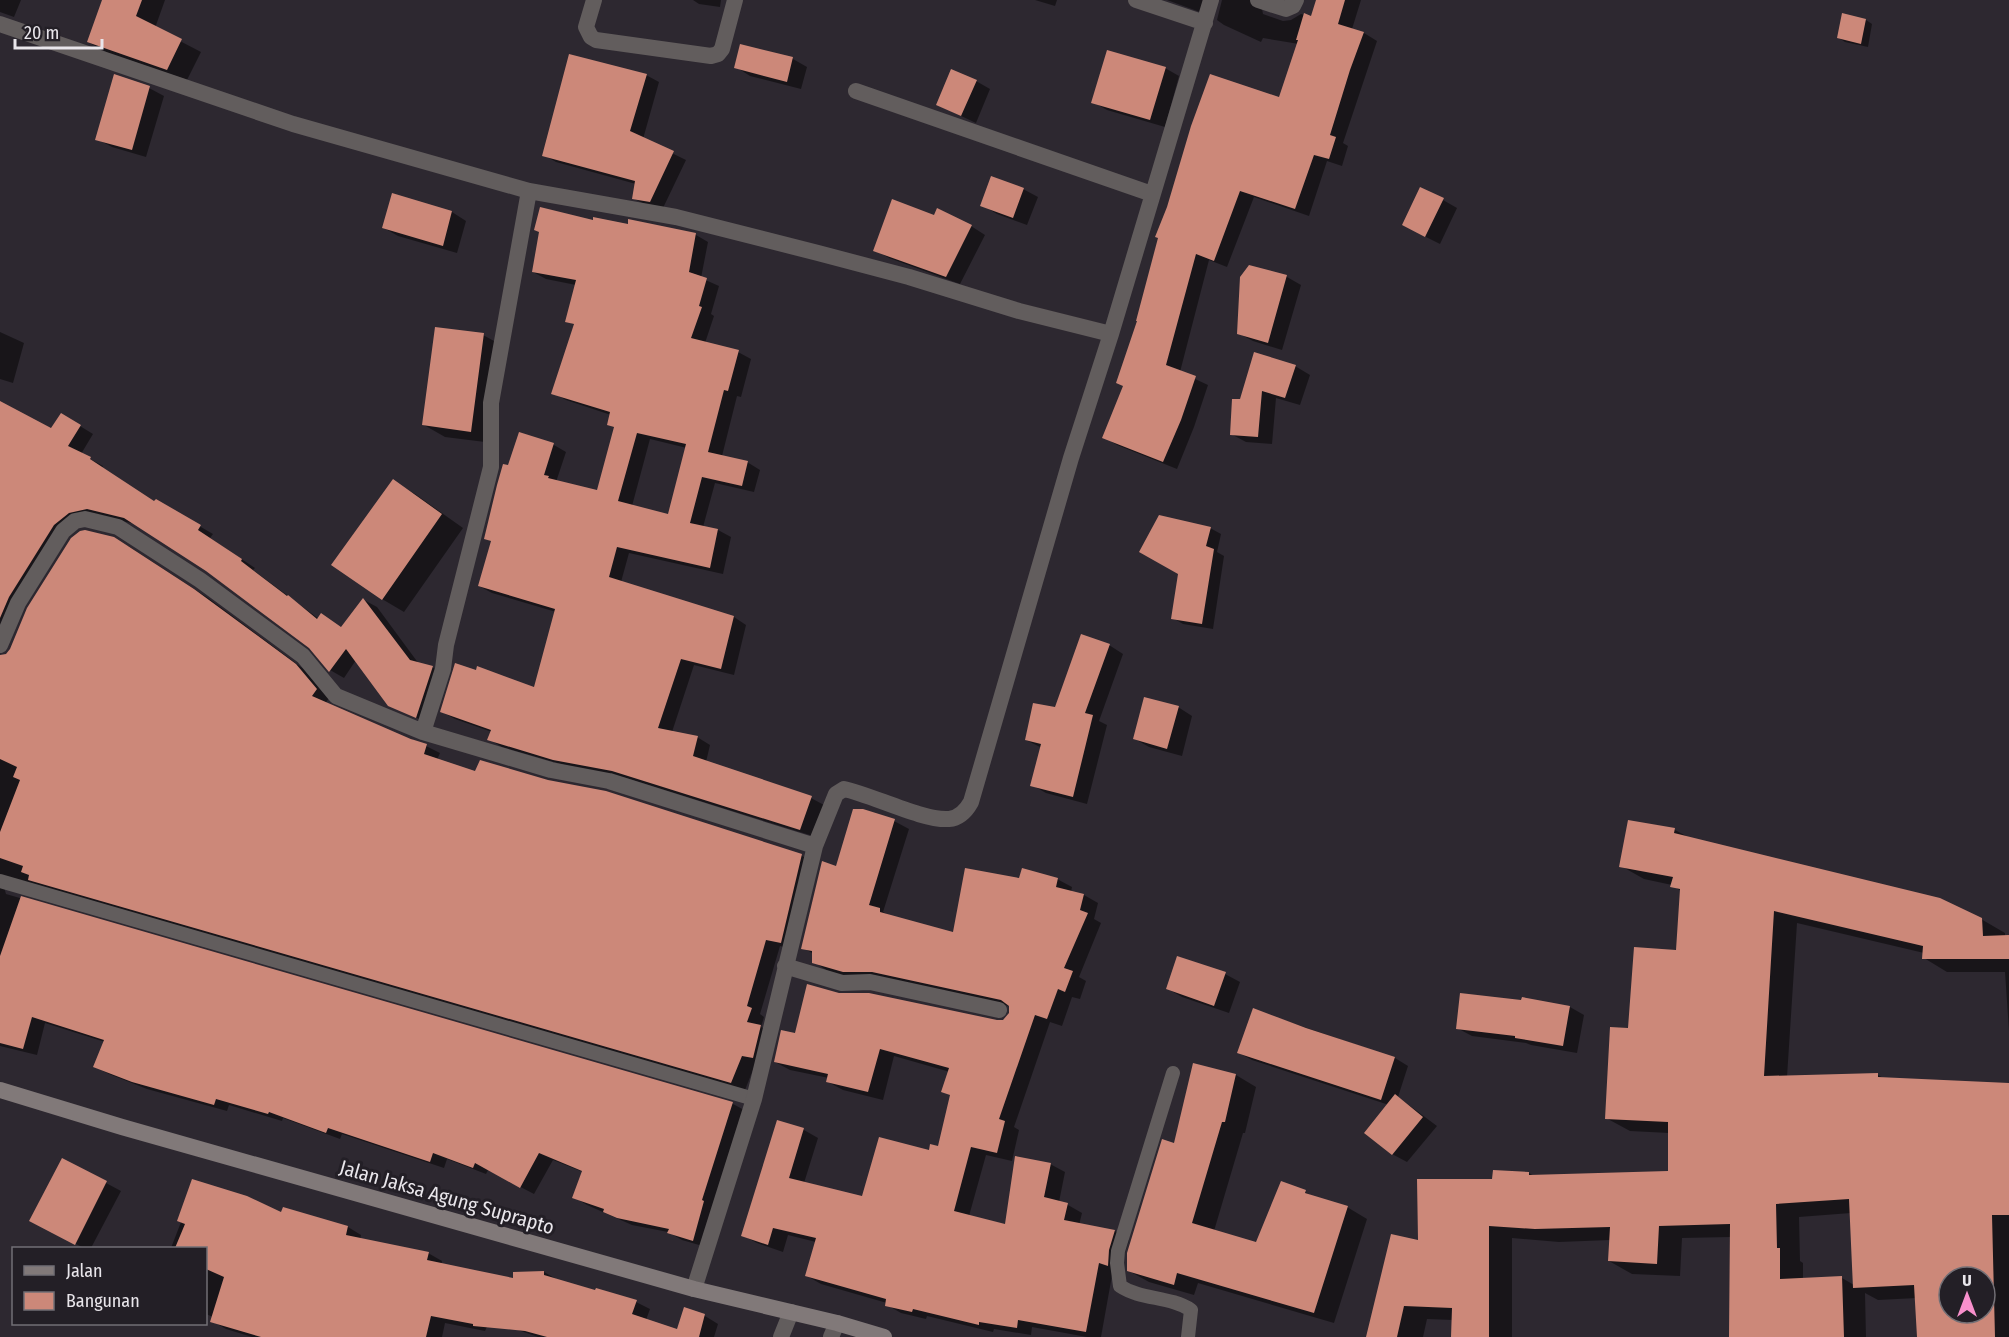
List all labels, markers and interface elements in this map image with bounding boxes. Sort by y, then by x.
scale bar [15,12,102,50]
text: 20 m [24,22,59,44]
street label: Jalan Jaksa Agung Suprapto [337,1155,557,1239]
legend [12,1247,207,1325]
text: Jalan [66,1260,103,1282]
north arrow [1937,1265,1997,1325]
text: U [1962,1271,1972,1290]
text: Bangunan [66,1290,140,1312]

